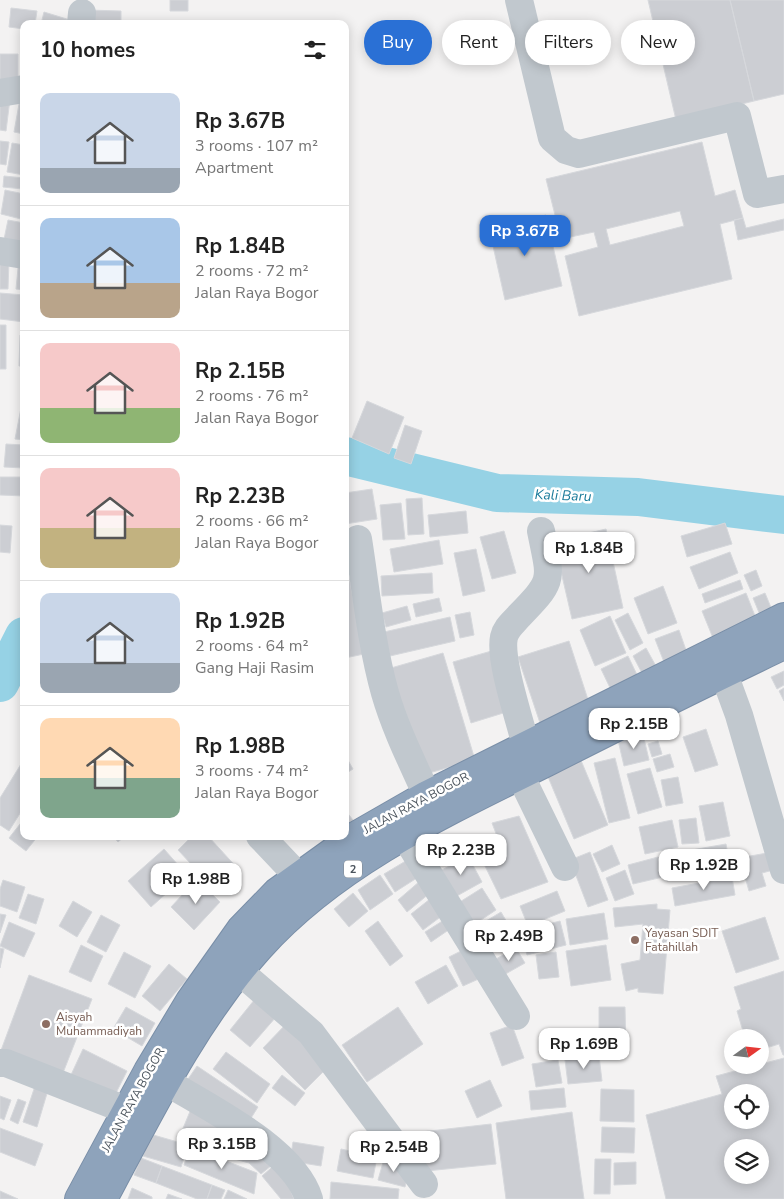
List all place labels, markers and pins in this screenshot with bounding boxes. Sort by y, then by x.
pin: Rp 3.67B [473,214,577,257]
pin: Rp 1.84B [537,532,641,574]
pin: Rp 2.15B [582,708,686,750]
pin: Rp 2.23B [409,834,513,876]
pin: Rp 1.92B [652,848,756,891]
pin: Rp 1.98B [144,862,248,905]
pin: Rp 2.49B [457,920,561,962]
place label: Yayasan SDIT Fatahillah [644,925,719,955]
marker: Yayasan SDIT Fatahillah [629,934,641,946]
place label: Aisyah Muhammadiyah [56,1009,142,1039]
marker: Aisyah Muhammadiyah [40,1018,52,1030]
pin: Rp 1.69B [532,1028,636,1070]
pin: Rp 3.15B [170,1128,274,1170]
pin: Rp 2.54B [342,1130,446,1173]

